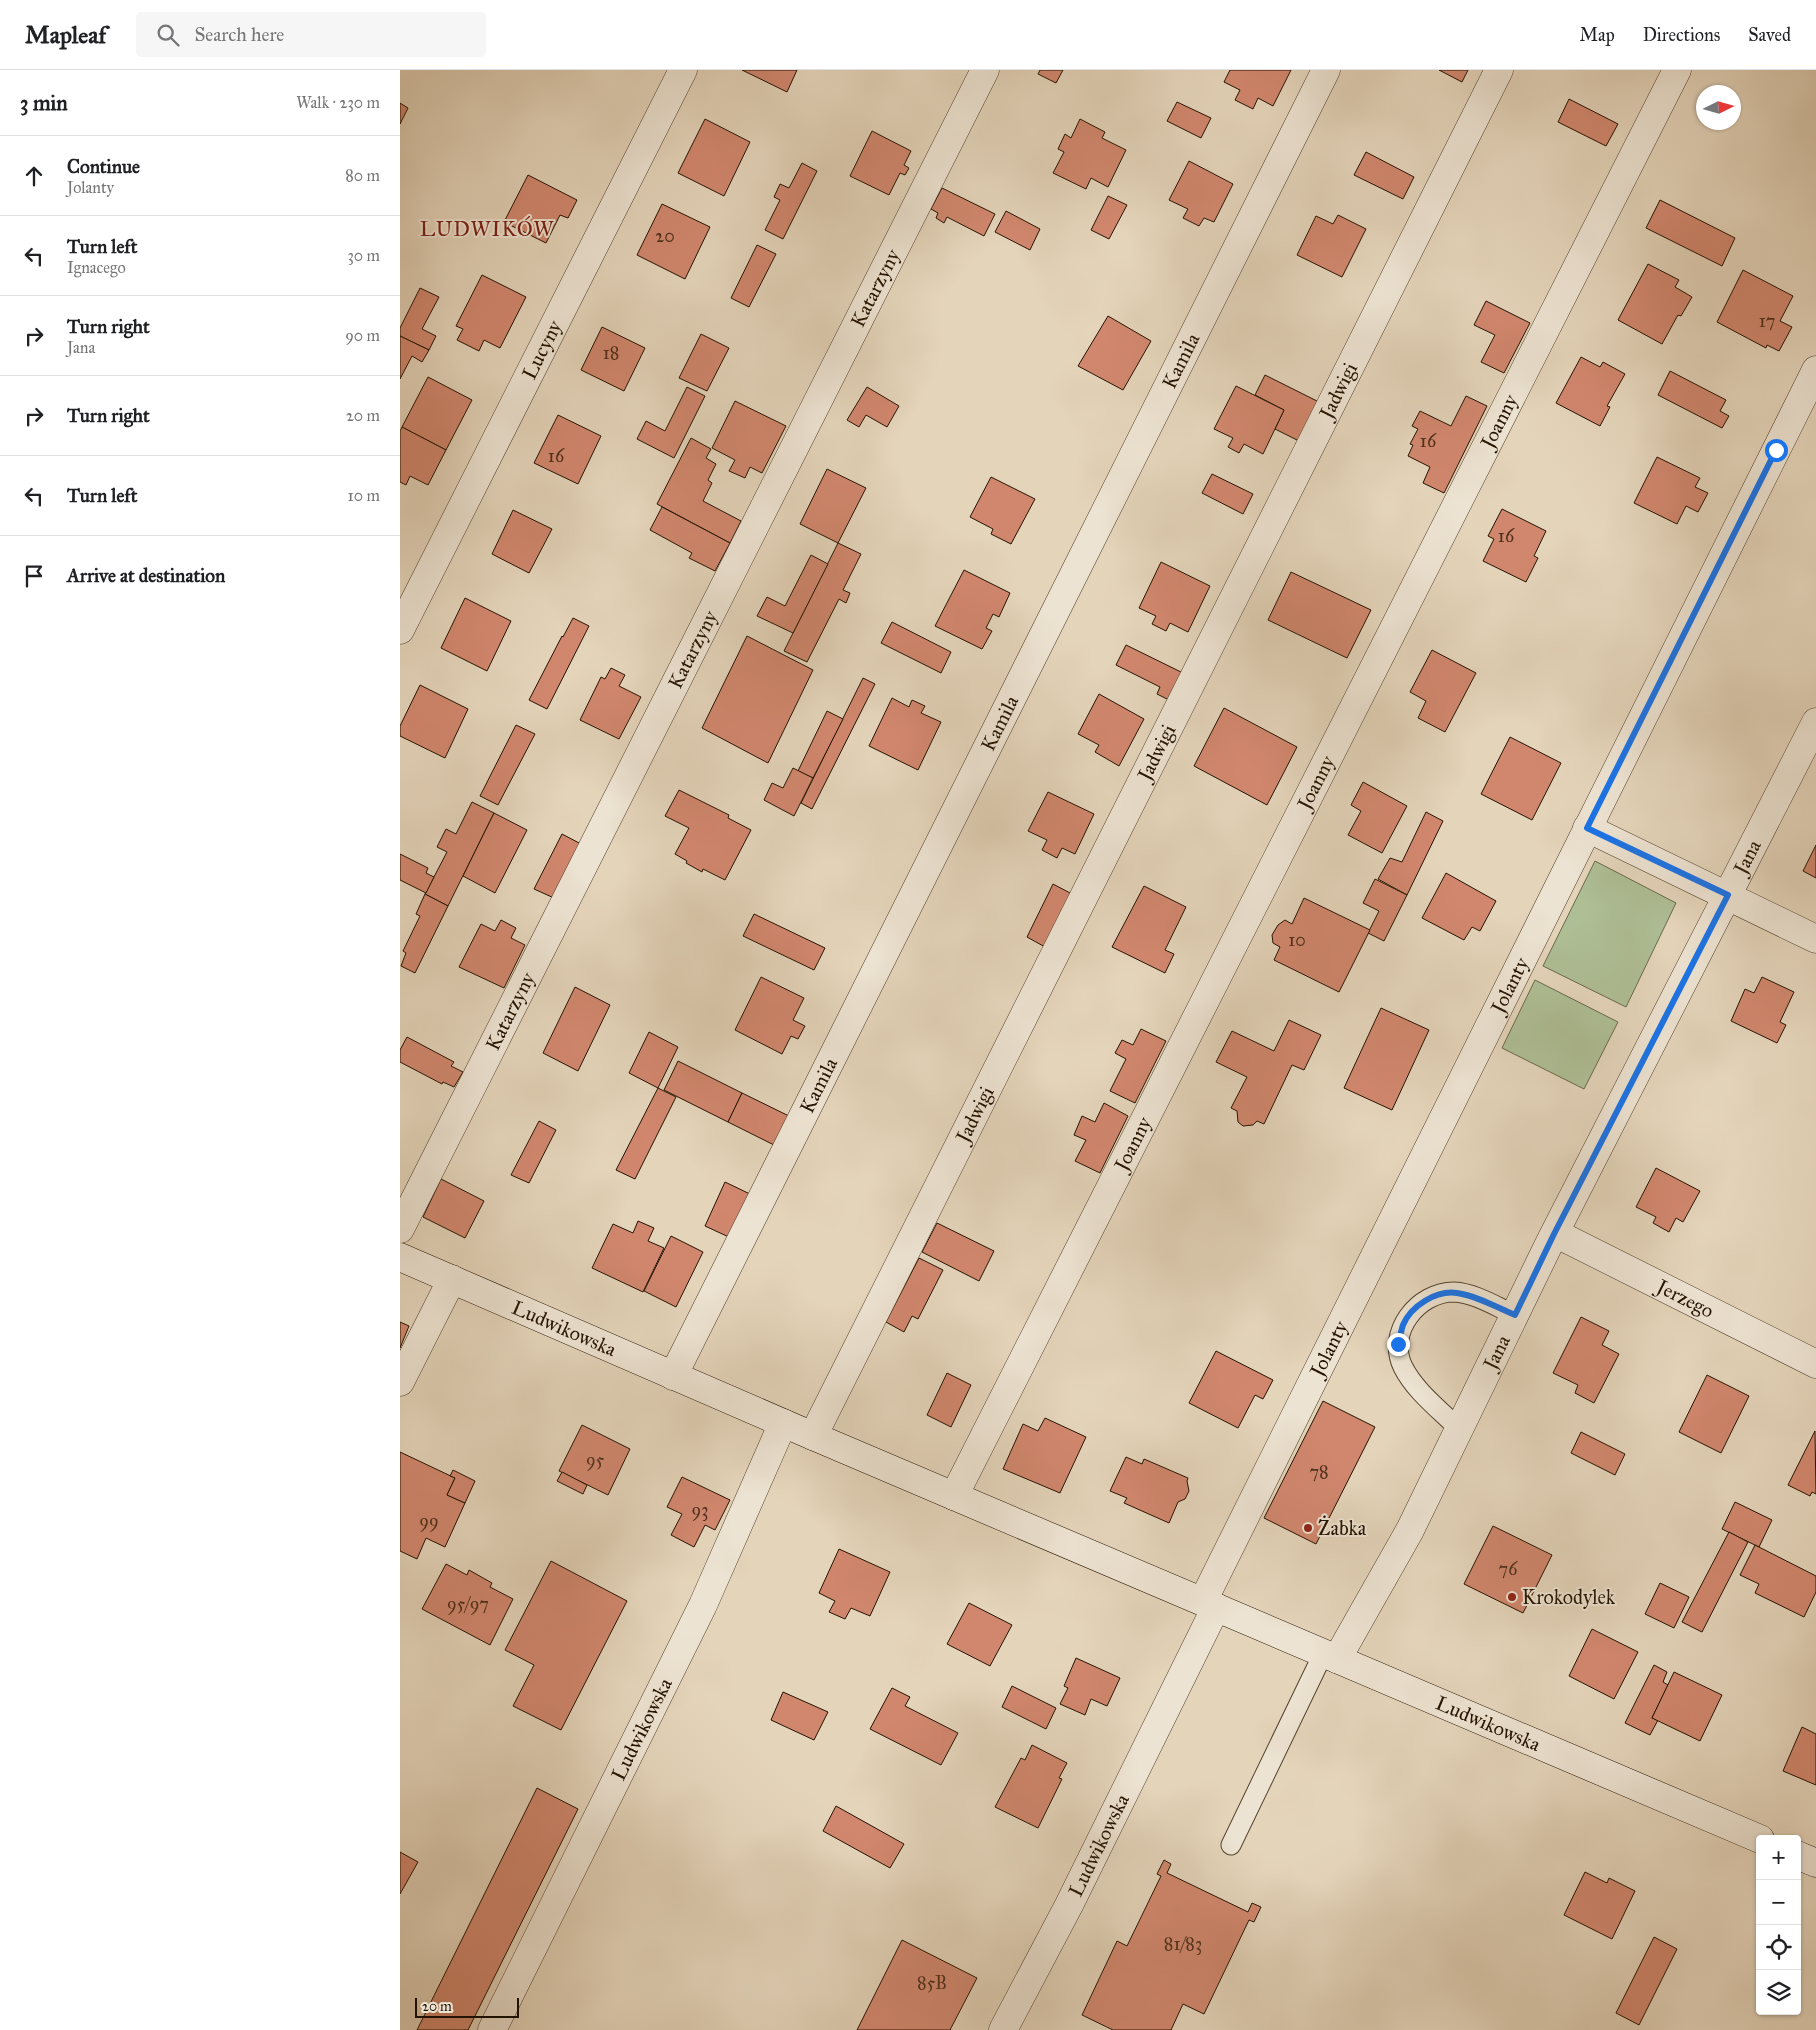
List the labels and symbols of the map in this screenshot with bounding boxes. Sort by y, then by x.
north arrow [1696,85,1741,130]
district label: LUDWIKÓW [420,215,554,242]
house number: 20 [655,225,675,247]
street label: Katarzyny [845,245,905,331]
house number: 17 [1759,310,1775,332]
street label: Lucyny [517,316,567,383]
street label: Kamila [1157,329,1205,393]
house number: 18 [603,342,619,364]
street label: Jadwigi [1313,358,1362,425]
street label: Joanny [1474,390,1523,454]
house number: 16 [1420,430,1437,452]
route start [1765,439,1788,462]
house number: 16 [548,445,565,467]
house number: 16 [1498,525,1515,547]
street label: Katarzyny [663,606,722,693]
street label: Kamila [976,691,1024,755]
street label: Jadwigi [1131,720,1181,787]
street label: Joanny [1291,751,1340,816]
street label: Jana [1727,835,1766,880]
house number: 10 [1288,929,1306,951]
street label: Jolanty [1485,953,1534,1019]
street label: Katarzyny [480,968,540,1054]
street label: Kamila [794,1053,842,1117]
street label: Jadwigi [950,1082,999,1148]
street label: Joanny [1108,1112,1157,1177]
street label: Jerzego [1651,1273,1718,1323]
street label: Ludwikowska [508,1295,621,1362]
street label: Jolanty [1304,1316,1353,1383]
street label: Jana [1477,1330,1515,1376]
route end [1387,1333,1410,1356]
house number: 95 [586,1449,605,1471]
house number: 78 [1309,1461,1329,1483]
house number: 93 [692,1499,708,1521]
house number: 99 [419,1510,439,1532]
place label: Żabka [1318,1515,1367,1540]
marker: Żabka [1302,1522,1314,1534]
house number: 76 [1499,1558,1518,1580]
place label: Krokodylek [1522,1585,1616,1609]
marker: Krokodylek [1506,1591,1518,1603]
house number: 95/97 [447,1593,489,1615]
street label: Ludwikowska [606,1673,677,1784]
street label: Ludwikowska [1432,1691,1545,1756]
street label: Ludwikowska [1063,1790,1134,1900]
house number: 81/83 [1164,1933,1202,1955]
house number: 85B [917,1972,947,1994]
scale bar [415,1995,519,2018]

